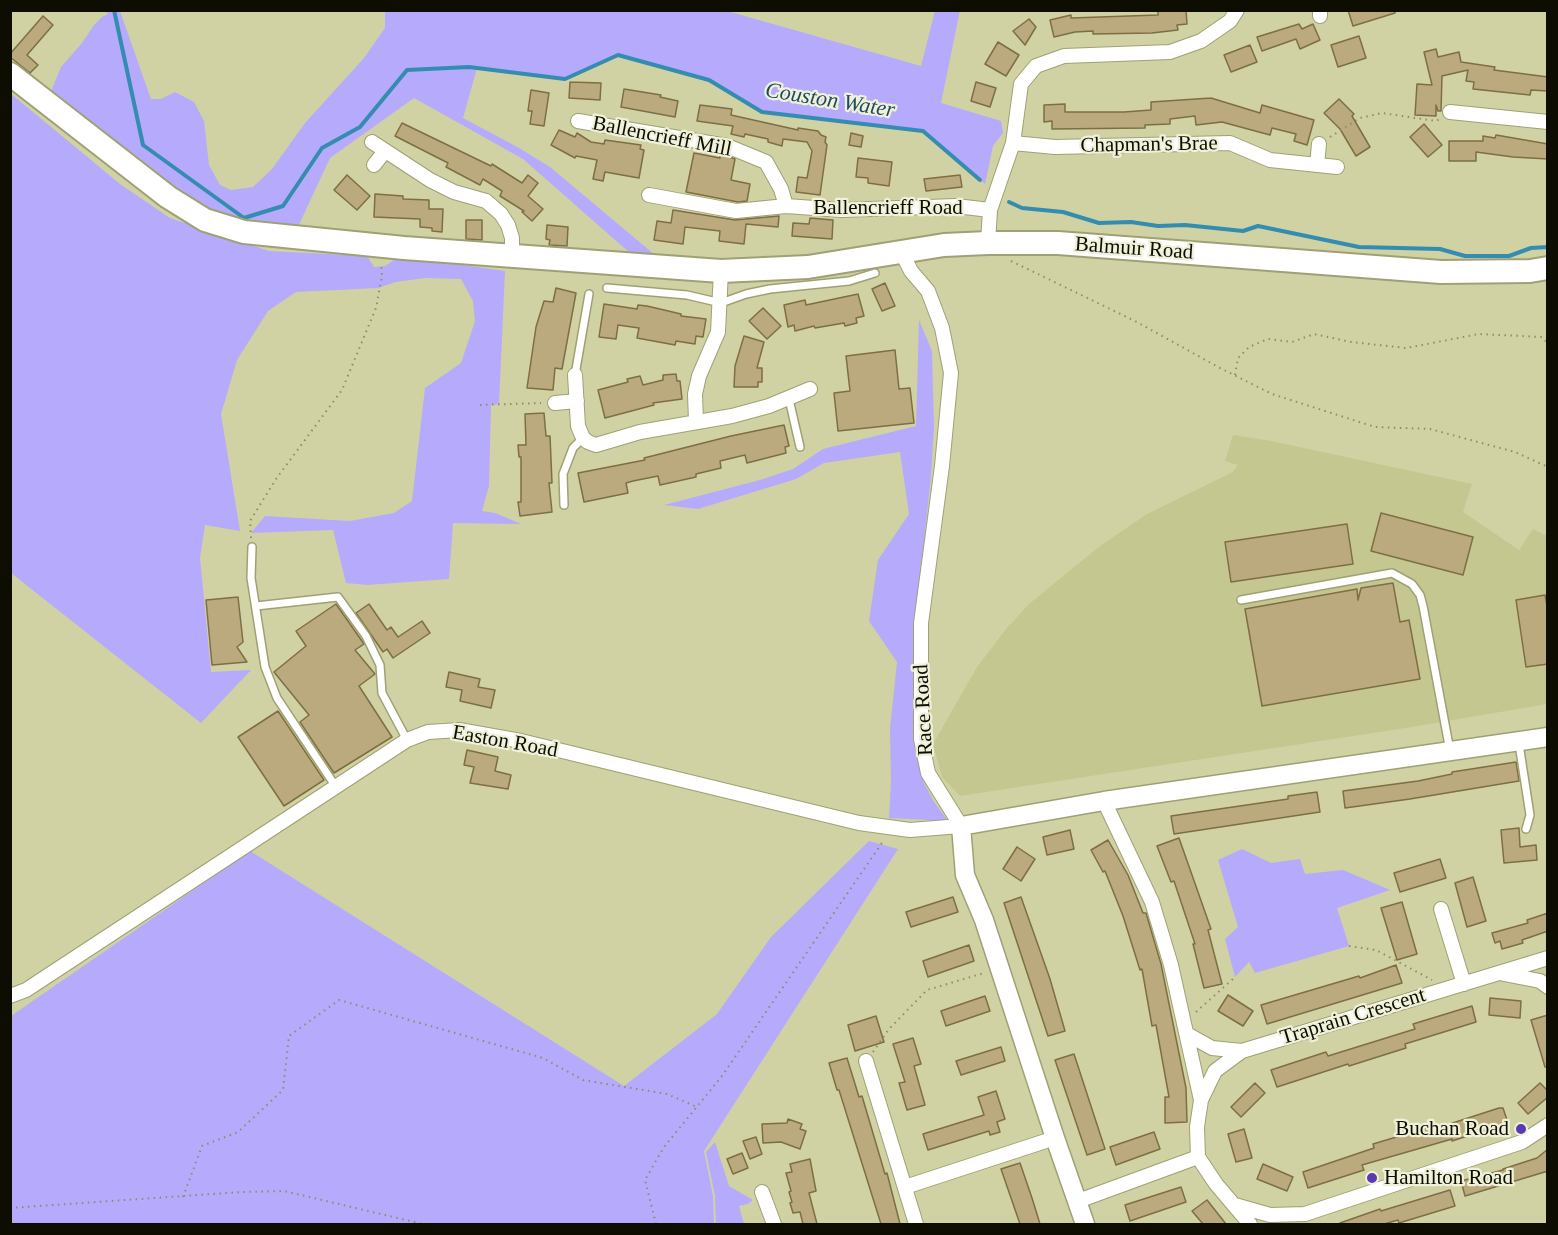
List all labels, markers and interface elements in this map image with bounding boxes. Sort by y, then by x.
water label: Couston Water [763,78,897,124]
street label: Ballencrieff Mill [590,111,734,163]
street label: Chapman's Brae [1080,131,1218,159]
street label: Ballencrieff Road [813,195,963,221]
street label: Balmuir Road [1074,232,1194,266]
street label: Race Road [909,664,939,756]
street label: Easton Road [450,720,560,764]
street label: Traprain Crescent [1277,983,1429,1051]
place label: Buchan Road [1395,1116,1509,1142]
marker: Buchan Road [1514,1122,1528,1136]
place label: Hamilton Road [1384,1165,1513,1191]
marker: Hamilton Road [1365,1171,1379,1185]

